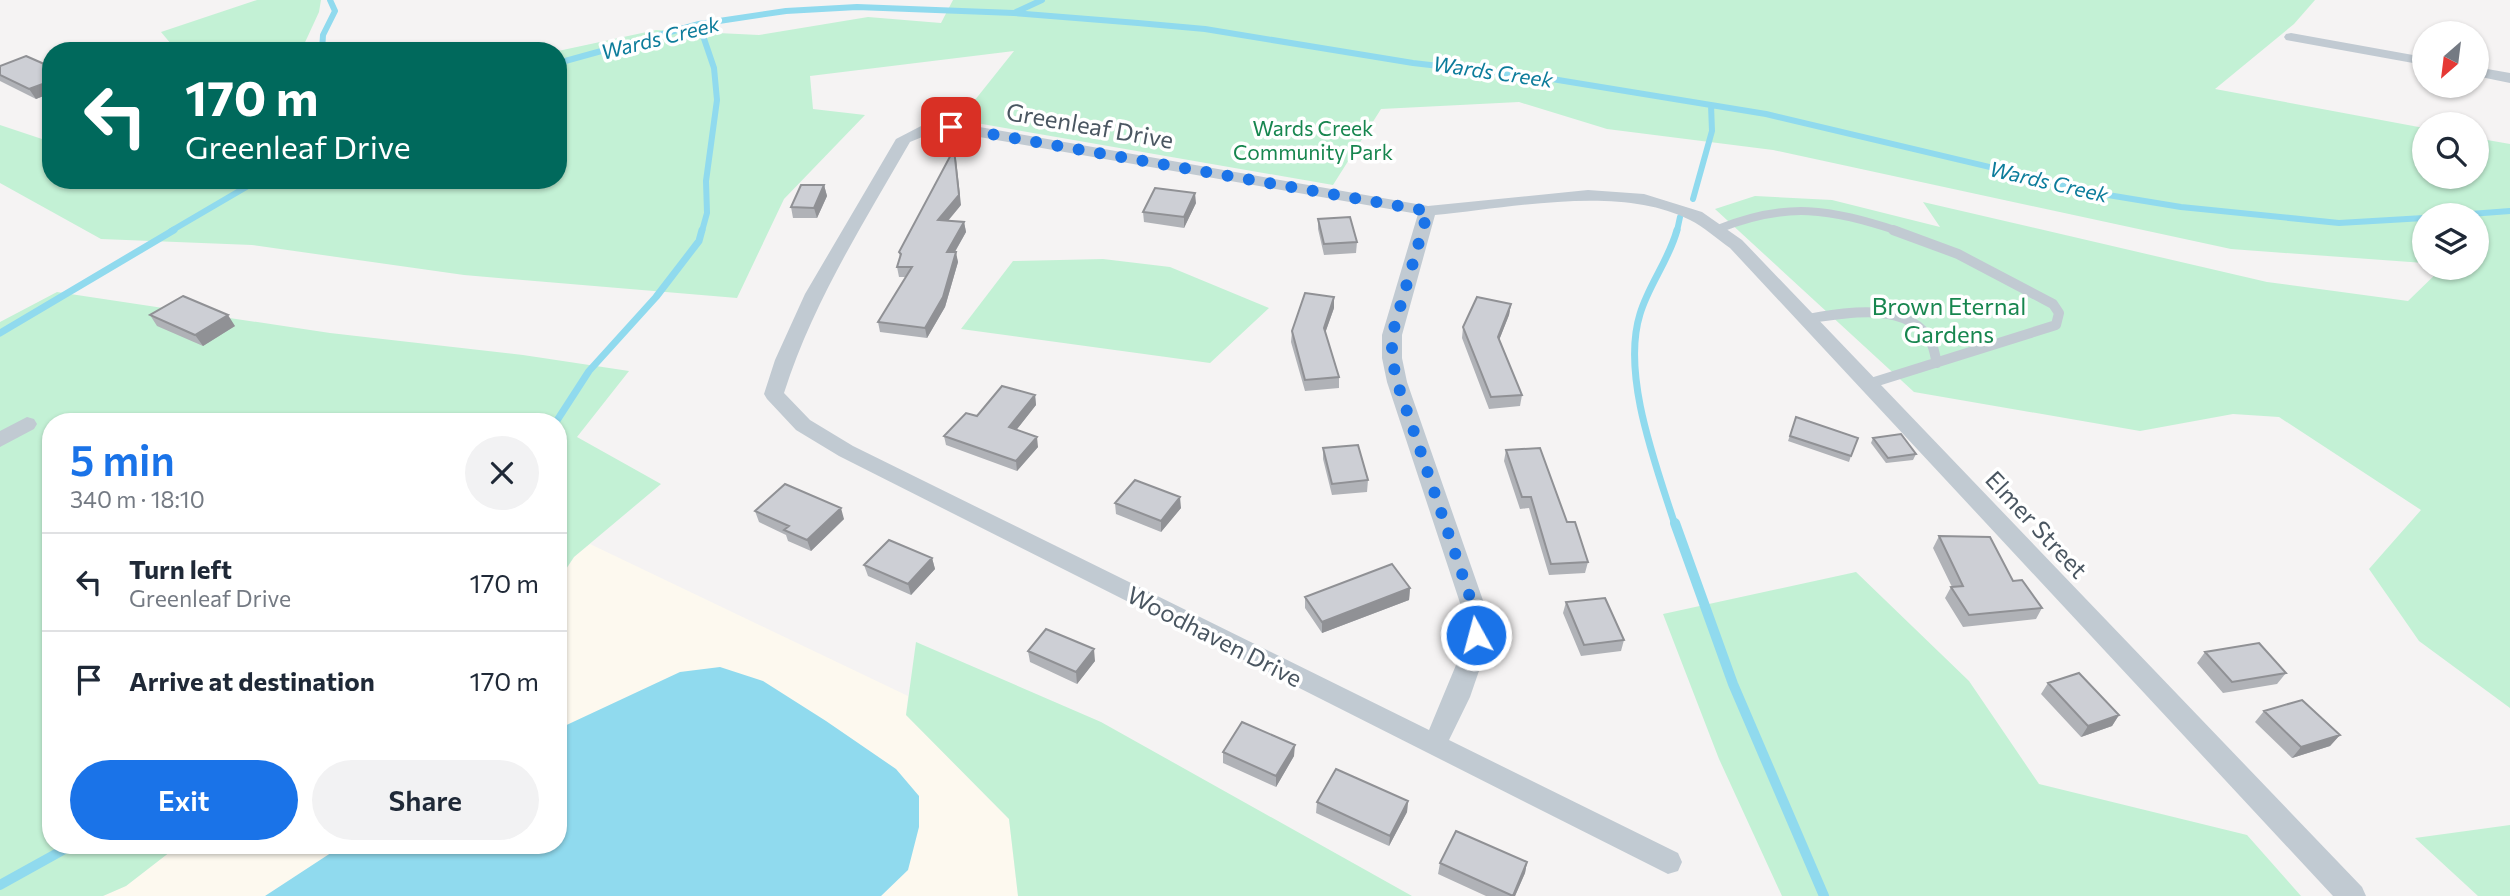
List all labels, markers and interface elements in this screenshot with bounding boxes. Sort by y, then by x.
water label: Wards Creek [598,10,722,64]
north arrow [2412,21,2488,98]
map controls [2412,21,2489,280]
water label: Wards Creek [1431,50,1555,92]
text: 170 m [185,66,318,126]
icon: left [70,70,161,161]
street label: Greenleaf Drive [1004,96,1176,154]
pin [921,97,981,157]
icon: arrive [932,108,970,146]
button: search [2412,112,2489,189]
park label: Wards Creek Community Park [1233,115,1393,164]
text: Greenleaf Drive [185,126,411,166]
water label: Wards Creek [1987,155,2111,207]
button: layers [2412,203,2489,280]
park label: Brown Eternal Gardens [1872,291,2026,348]
text: 5 min [70,433,175,485]
button: close [465,436,539,510]
street label: Elmer Street [1980,464,2094,584]
text: 340 m · 18:10 [70,485,205,513]
text: Turn left [129,553,232,584]
icon: left [70,563,108,601]
text: 170 m [470,567,539,598]
street label: Woodhaven Drive [1123,579,1307,693]
text: Greenleaf Drive [129,584,291,612]
position arrow [1439,598,1513,672]
icon: arrive [70,661,108,699]
text: Arrive at destination [129,665,375,696]
text: 170 m [470,665,539,696]
button: Exit [70,760,298,840]
button: Share [312,760,539,840]

